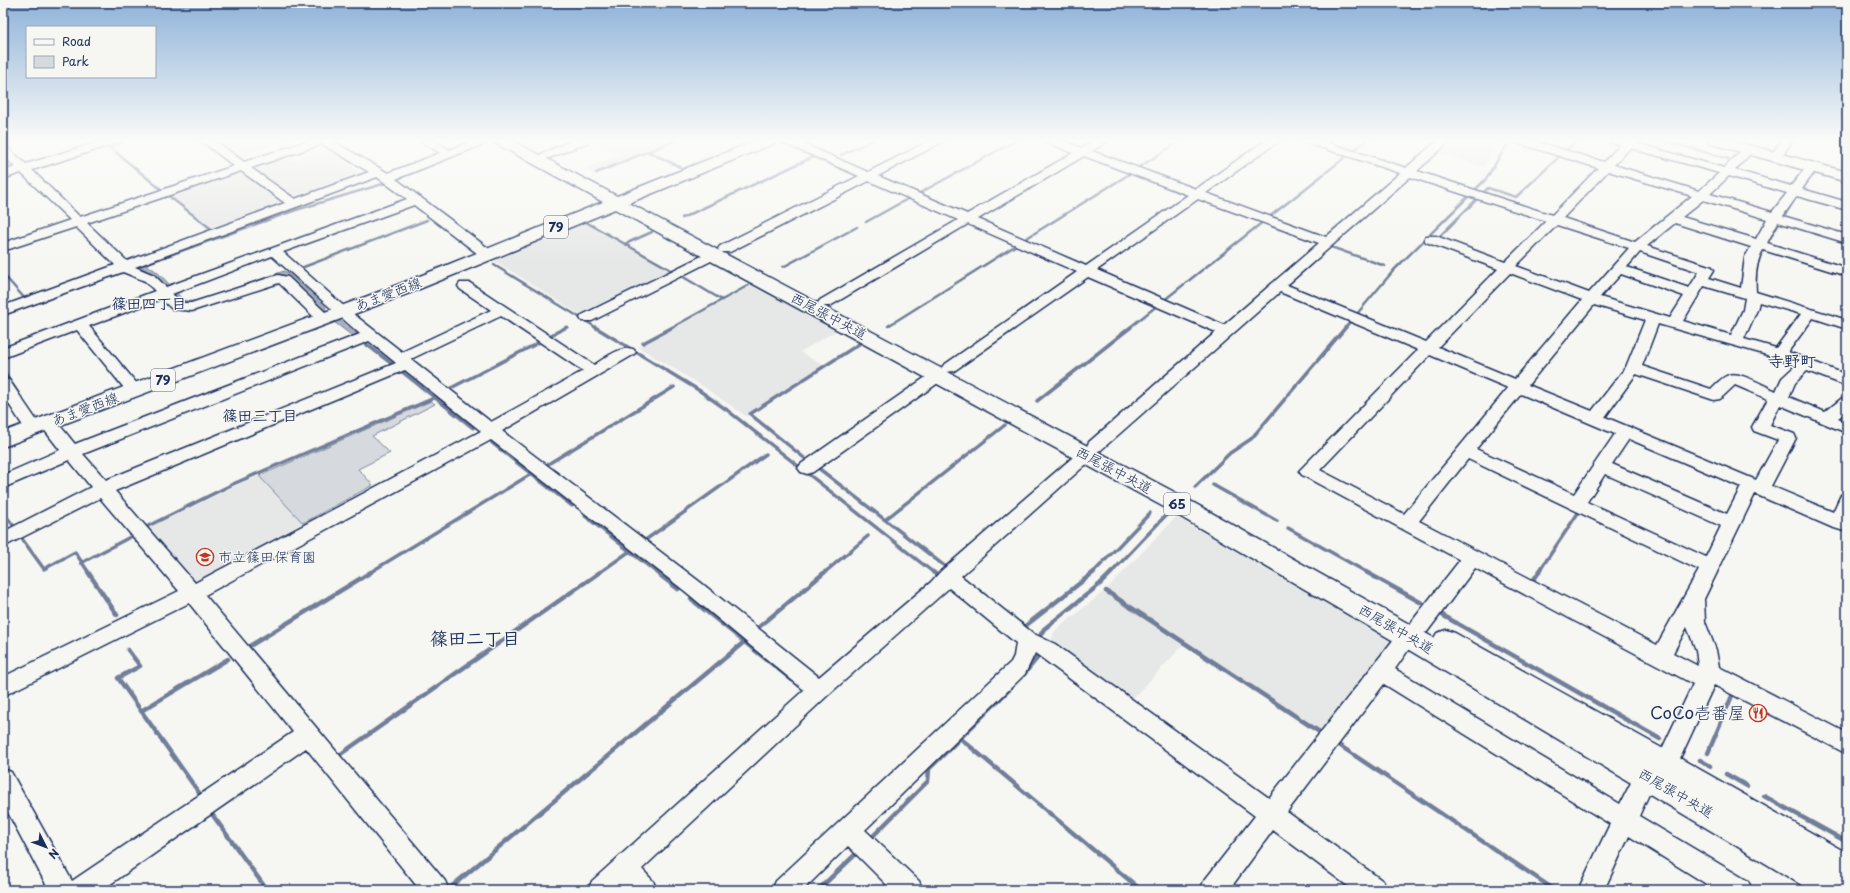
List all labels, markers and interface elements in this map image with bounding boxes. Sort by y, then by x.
legend [26,26,156,78]
text: Road [62,32,91,50]
text: Park [62,52,89,70]
road number: 79 [544,216,568,238]
street label: あま愛西線 [351,271,424,316]
street label: 西尾張中央道 [787,287,871,345]
district label: 篠田四丁目 [111,291,187,314]
district label: 寺野町 [1768,348,1816,372]
road number: 79 [151,369,175,391]
street label: あま愛西線 [48,386,121,431]
district label: 篠田三丁目 [222,403,298,426]
street label: 西尾張中央道 [1072,441,1156,499]
road number: 65 [1164,493,1190,515]
place label: 市立篠田保育園 [218,546,316,567]
school or university icon: 市立篠田保育園 [195,547,215,567]
street label: 西尾張中央道 [1355,598,1438,659]
district label: 篠田二丁目 [430,624,520,651]
place label: CoCo壱番屋 [1650,699,1745,725]
restaurant icon: CoCo壱番屋 [1748,703,1768,723]
street label: 西尾張中央道 [1635,762,1718,823]
north arrow [26,827,66,867]
text: N [44,845,63,863]

